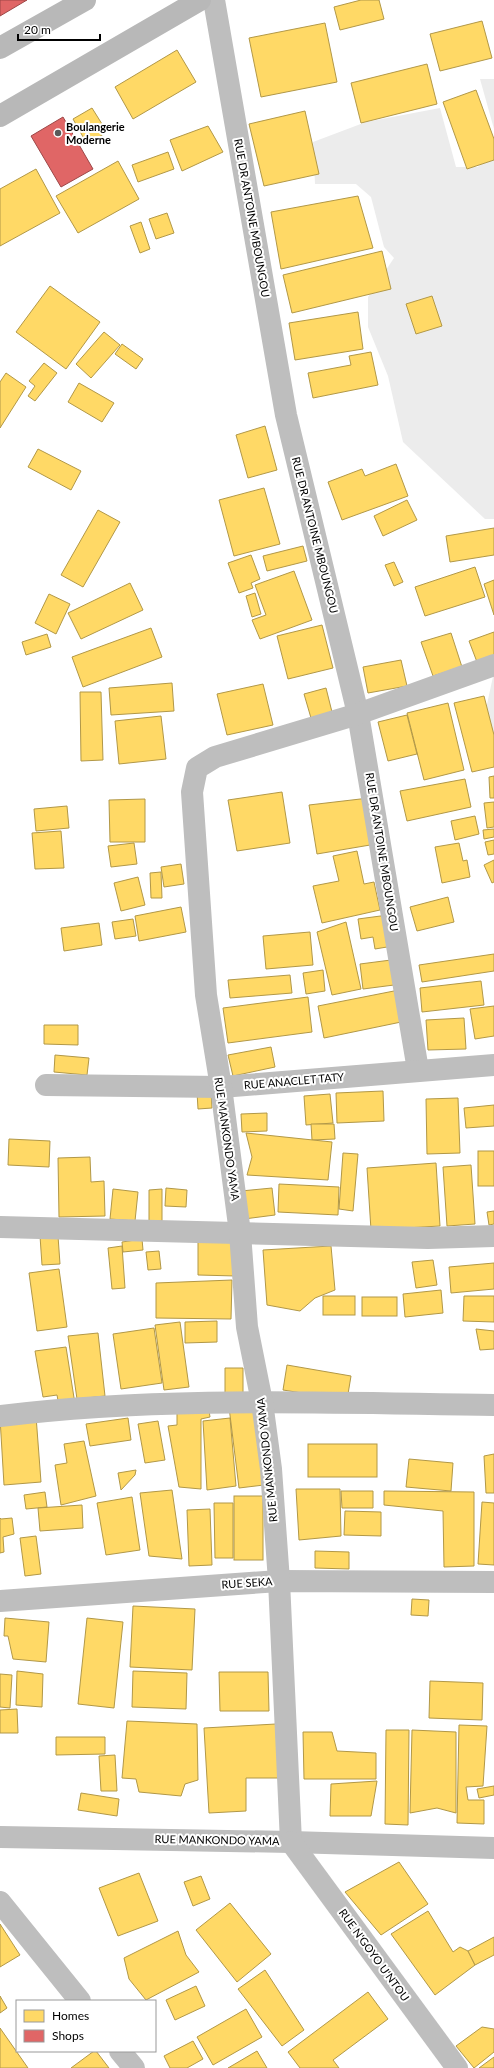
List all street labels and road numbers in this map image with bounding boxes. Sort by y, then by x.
street label: RUE DR ANTOINE MBOUNGOU [232,138,273,298]
street label: RUE DR ANTOINE MBOUNGOU [290,455,341,614]
street label: RUE DR ANTOINE MBOUNGOU [363,771,401,932]
street label: RUE ANACLET TATY [243,1070,345,1091]
street label: RUE MANKONDO YAMA [212,1076,243,1202]
street label: RUE MANKONDO YAMA [253,1397,279,1523]
street label: RUE SEKA [221,1574,273,1591]
street label: RUE MANKONDO YAMA [154,1832,280,1847]
street label: RUE N'GOYO U'NTOU [337,1906,412,2003]

